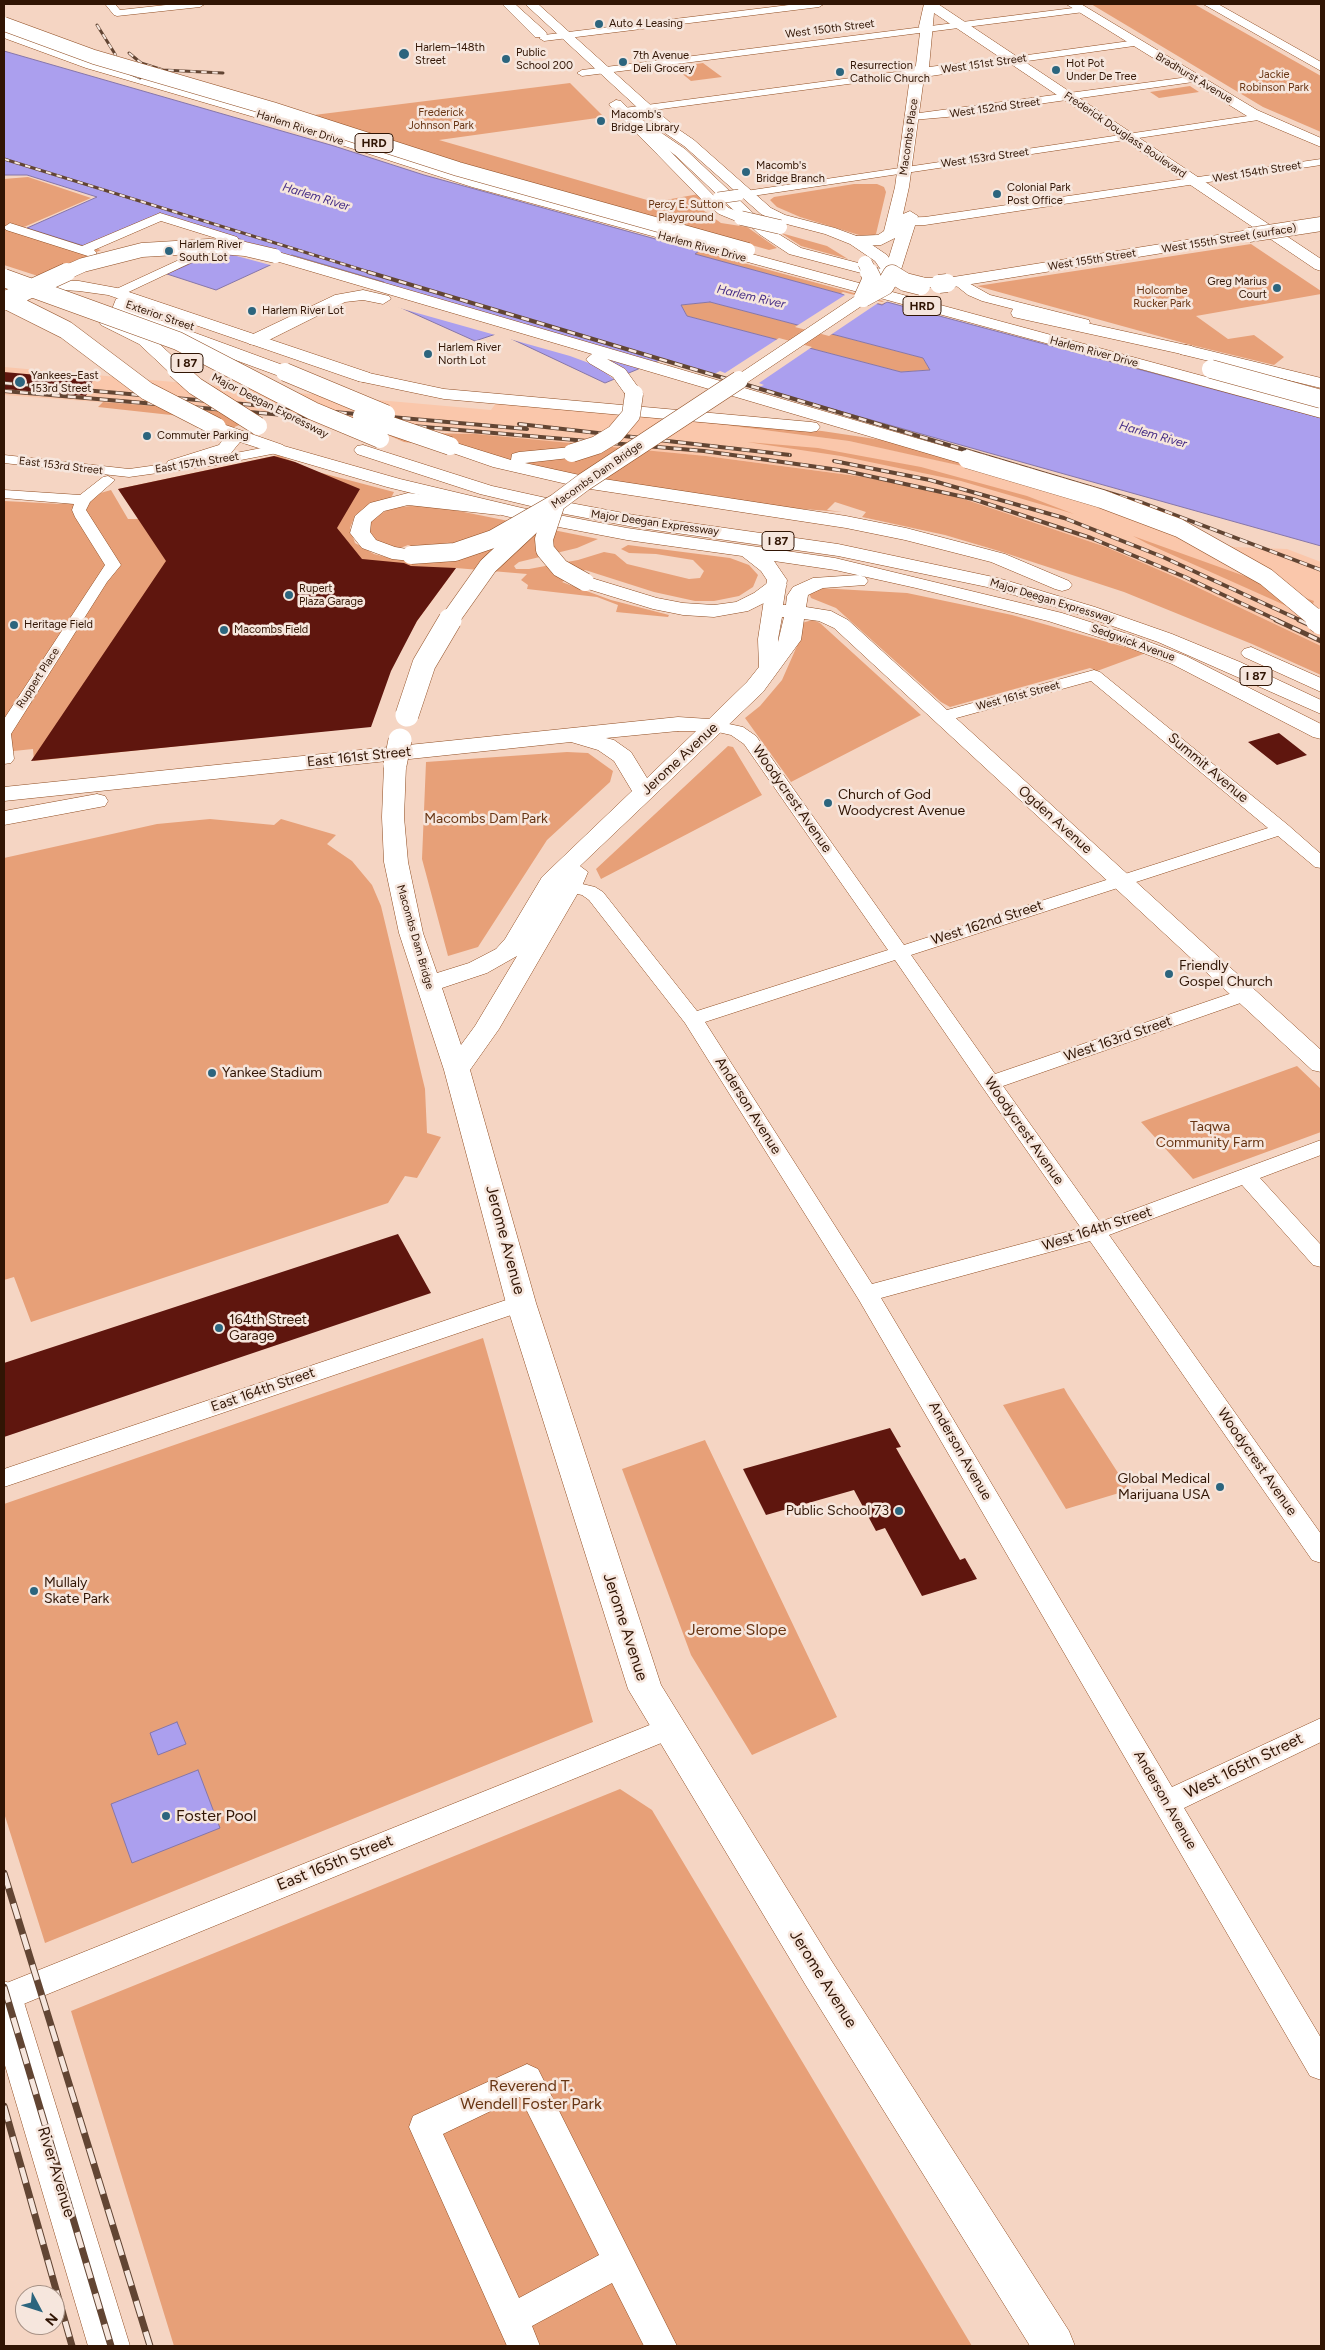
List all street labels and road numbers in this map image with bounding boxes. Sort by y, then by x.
street label: West 150th Street [785,17,875,41]
street label: Bradhurst Avenue [1153,50,1235,106]
street label: West 151st Street [940,51,1028,77]
street label: Frederick Douglass Boulevard [1061,89,1189,181]
street label: West 152nd Street [949,95,1041,121]
street label: Macombs Place [897,98,921,176]
street label: Harlem River Drive [255,108,345,148]
road number: HRD [355,134,393,152]
street label: West 153rd Street [940,145,1030,171]
street label: West 154th Street [1212,158,1302,186]
street label: West 155th Street (surface) [1161,222,1297,256]
street label: Harlem River Drive [656,229,748,265]
street label: West 155th Street [1047,247,1137,273]
road number: HRD [903,296,941,316]
street label: Exterior Street [124,298,196,334]
street label: Harlem River Drive [1048,334,1140,370]
road number: I 87 [171,353,203,372]
street label: Major Deegan Expressway [209,371,331,441]
street label: Macombs Dam Bridge [549,439,645,511]
street label: East 157th Street [154,450,240,476]
street label: East 153rd Street [18,454,104,478]
street label: Major Deegan Expressway [590,507,720,539]
road number: I 87 [762,532,794,550]
street label: Major Deegan Expressway [988,576,1116,626]
street label: Sedgwick Avenue [1089,622,1177,664]
street label: Ruppert Place [14,645,62,711]
road number: I 87 [1240,666,1272,686]
street label: West 161st Street [975,678,1061,714]
street label: Jerome Avenue [638,719,722,799]
street label: Summit Avenue [1164,730,1252,806]
street label: Woodycrest Avenue [749,742,835,856]
street label: East 161st Street [306,743,412,771]
street label: Ogden Avenue [1015,782,1095,858]
street label: Macombs Dam Bridge [394,883,436,991]
street label: West 162nd Street [929,897,1045,949]
street label: West 163rd Street [1062,1013,1174,1065]
street label: Anderson Avenue [711,1054,785,1158]
street label: Woodycrest Avenue [981,1074,1067,1188]
street label: Jerome Avenue [481,1183,529,1297]
street label: West 164th Street [1040,1203,1154,1255]
street label: East 164th Street [209,1364,317,1416]
street label: Anderson Avenue [925,1399,995,1503]
street label: Woodycrest Avenue [1214,1405,1300,1519]
street label: Jerome Avenue [599,1571,651,1683]
street label: West 165th Street [1182,1729,1306,1803]
street label: Anderson Avenue [1130,1748,1200,1852]
street label: East 165th Street [274,1831,396,1895]
street label: Jerome Avenue [785,1926,861,2032]
street label: River Avenue [33,2124,79,2220]

